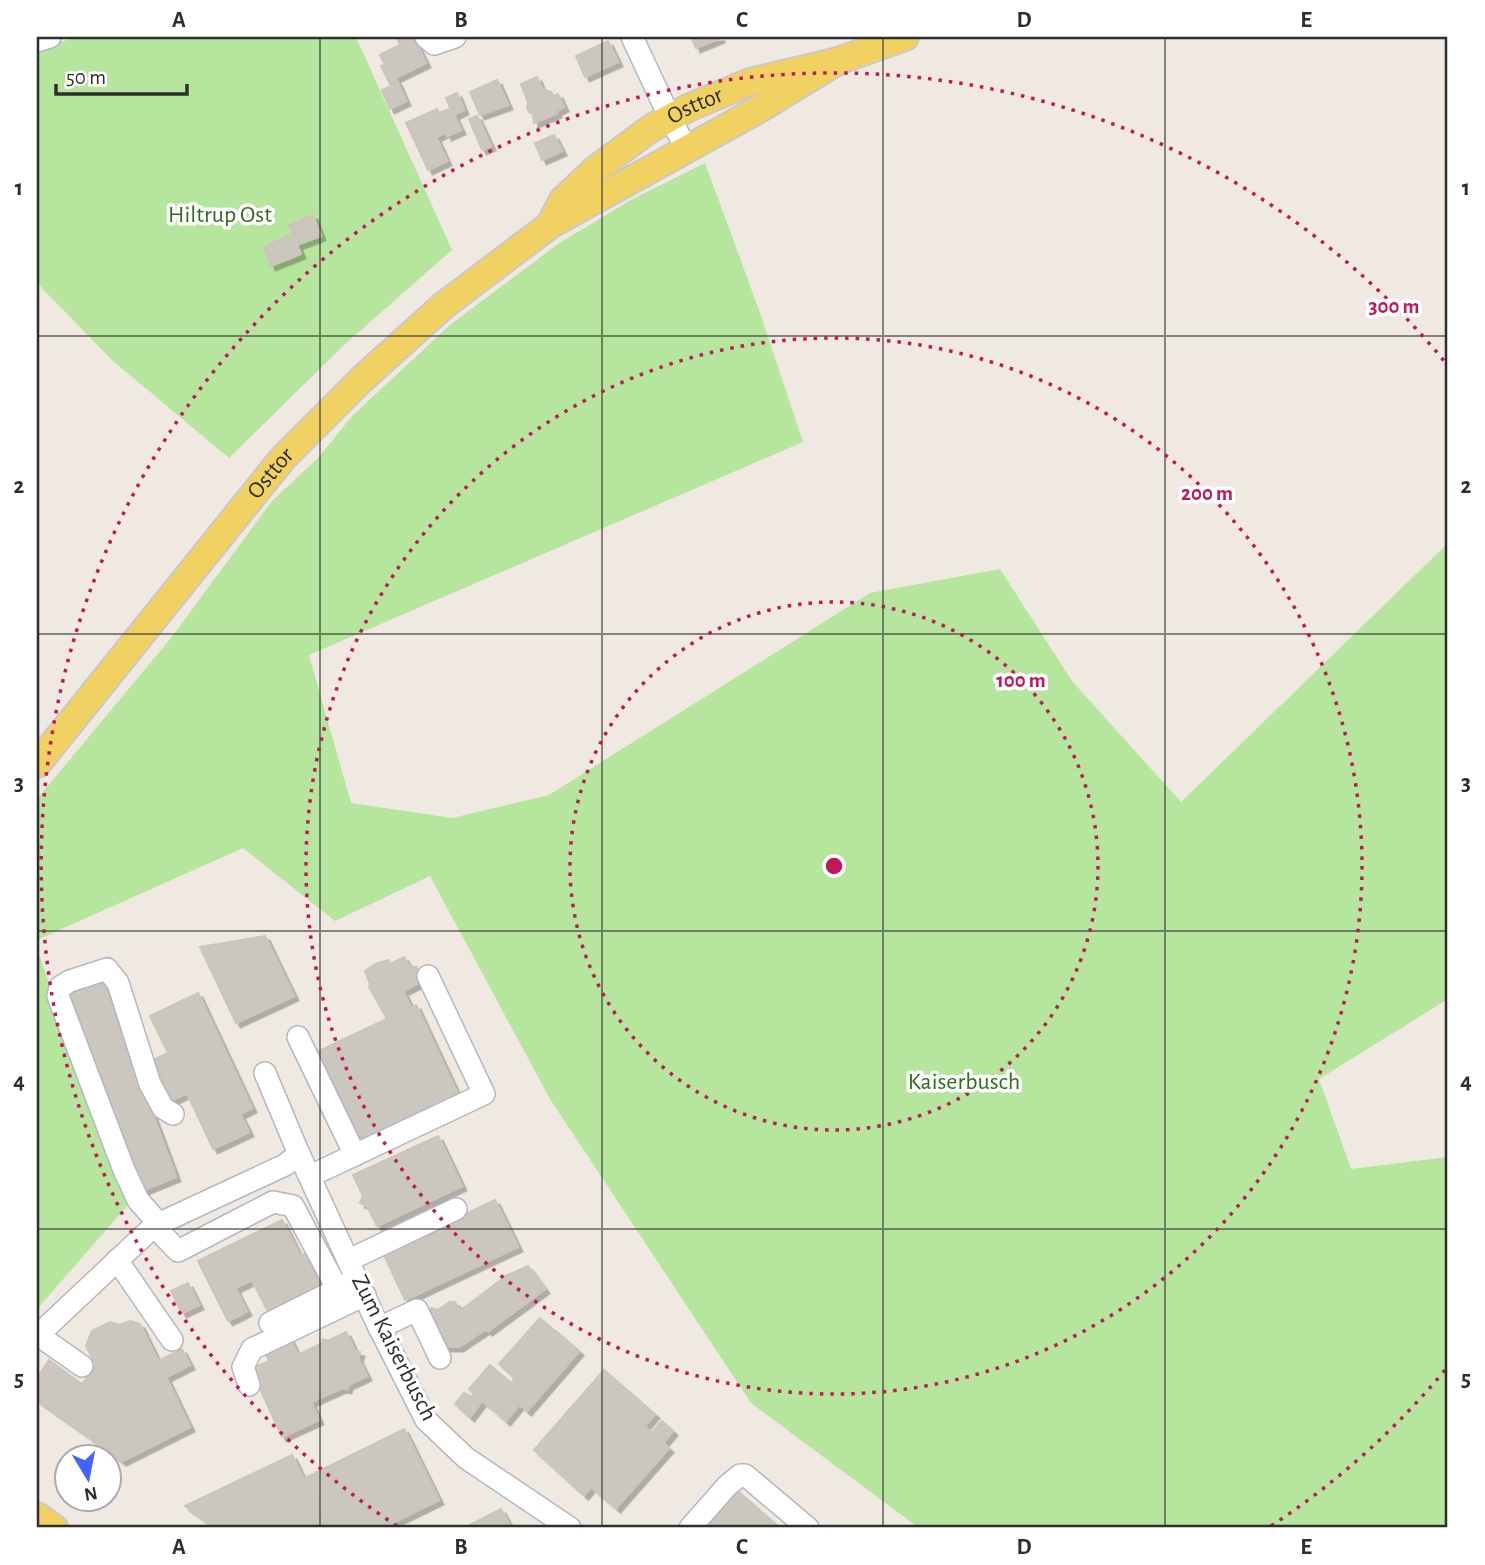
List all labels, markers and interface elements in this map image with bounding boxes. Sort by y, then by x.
text: A [172,9,186,32]
text: B [454,9,468,32]
text: C [736,9,748,32]
text: D [1016,9,1032,32]
text: E [1300,9,1312,32]
scale bar [56,52,187,96]
text: 50 m [66,67,106,88]
street label: Osttor [663,83,727,129]
text: 1 [15,177,23,200]
text: 1 [1462,177,1470,200]
park label: Hiltrup Ost [168,203,272,227]
text: 300 m [1368,296,1420,317]
street label: Osttor [243,443,298,504]
text: 2 [14,475,25,498]
text: 2 [1461,475,1472,498]
text: 200 m [1181,483,1233,504]
text: 100 m [996,670,1046,691]
text: 3 [14,772,24,795]
text: 3 [1461,772,1471,795]
centre of rings [822,854,846,878]
text: 4 [13,1070,25,1093]
park label: Kaiserbusch [908,1070,1020,1094]
text: 4 [1460,1070,1472,1093]
street label: Zum Kaiserbusch [347,1271,441,1425]
text: 5 [14,1368,24,1391]
text: 5 [1461,1368,1471,1391]
north arrow [52,1442,122,1512]
text: N [83,1483,99,1504]
text: A [172,1536,186,1559]
text: B [454,1536,468,1559]
text: C [736,1536,748,1559]
text: D [1016,1536,1032,1559]
text: E [1300,1536,1312,1559]

